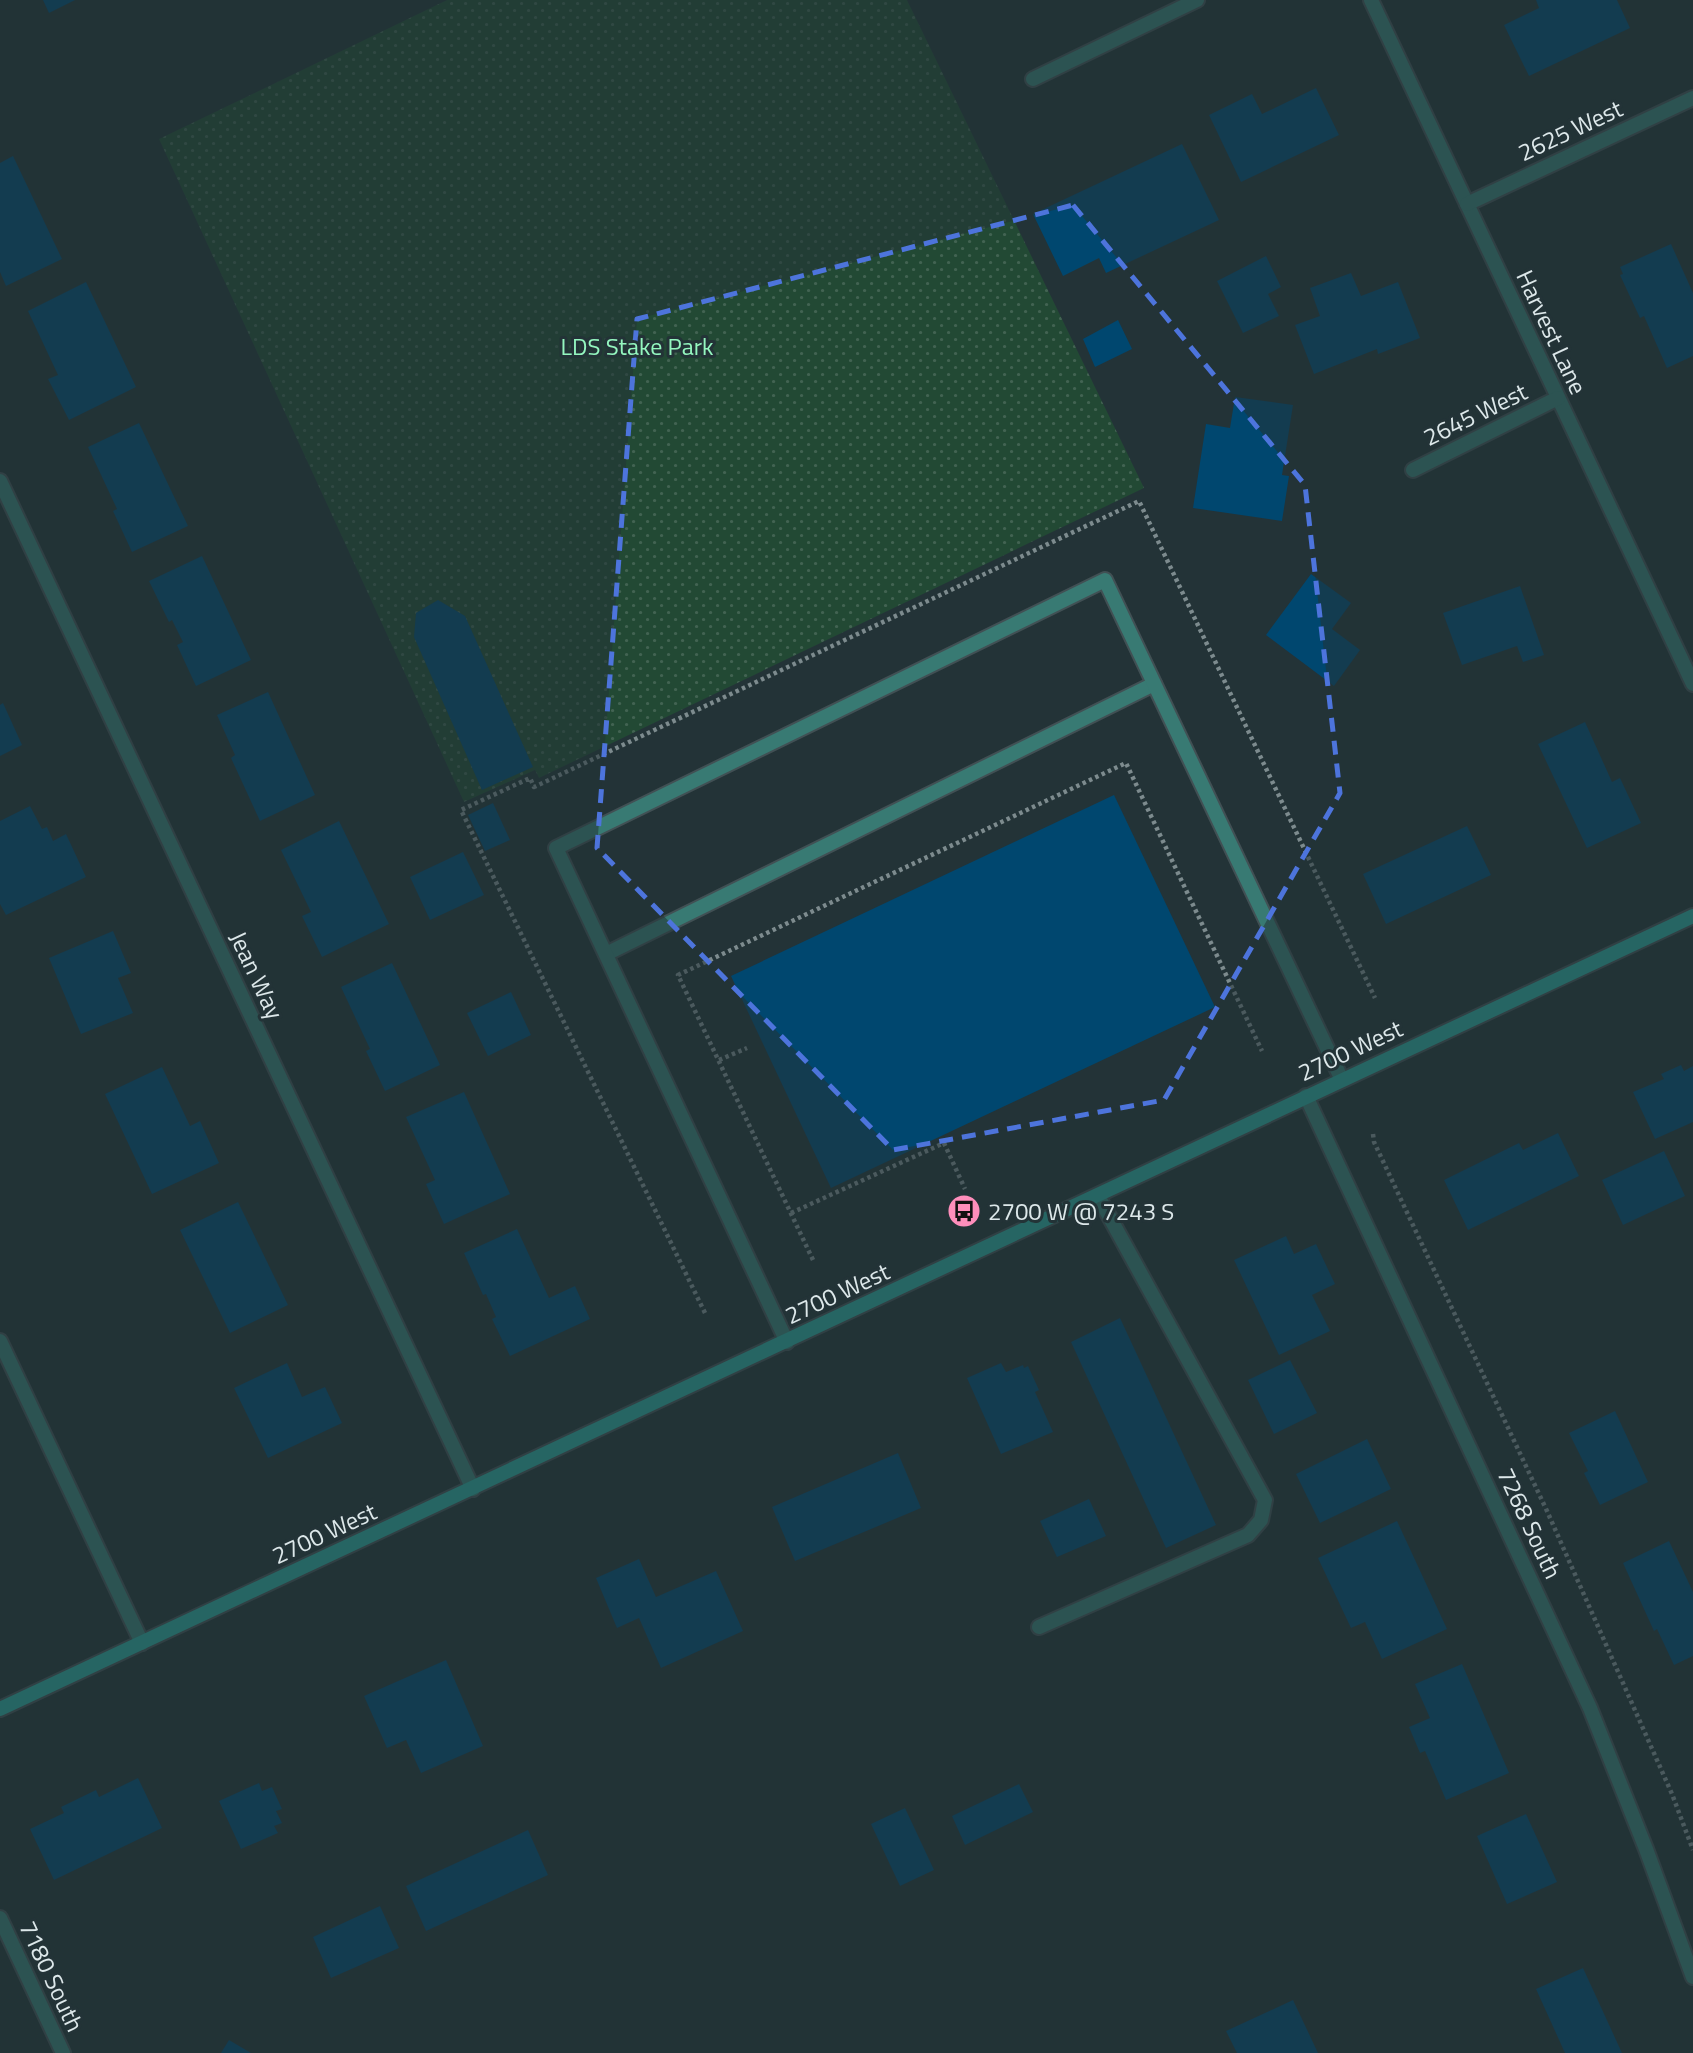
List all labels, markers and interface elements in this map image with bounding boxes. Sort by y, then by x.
street label: 2625 West [1512,90,1629,170]
street label: Harvest Lane [1508,264,1596,400]
park label: LDS Stake Park [560,328,714,364]
street label: 2645 West [1417,373,1534,455]
street label: Jean Way [221,925,293,1025]
street label: 2700 West [1292,1010,1409,1090]
bus stop icon: 2700 W @ 7243 S [945,1192,983,1230]
place label: 2700 W @ 7243 S [988,1193,1174,1229]
street label: 2700 West [779,1253,896,1333]
street label: 7268 South [1489,1462,1571,1584]
street label: 2700 West [266,1493,383,1573]
street label: 7180 South [11,1915,93,2037]

